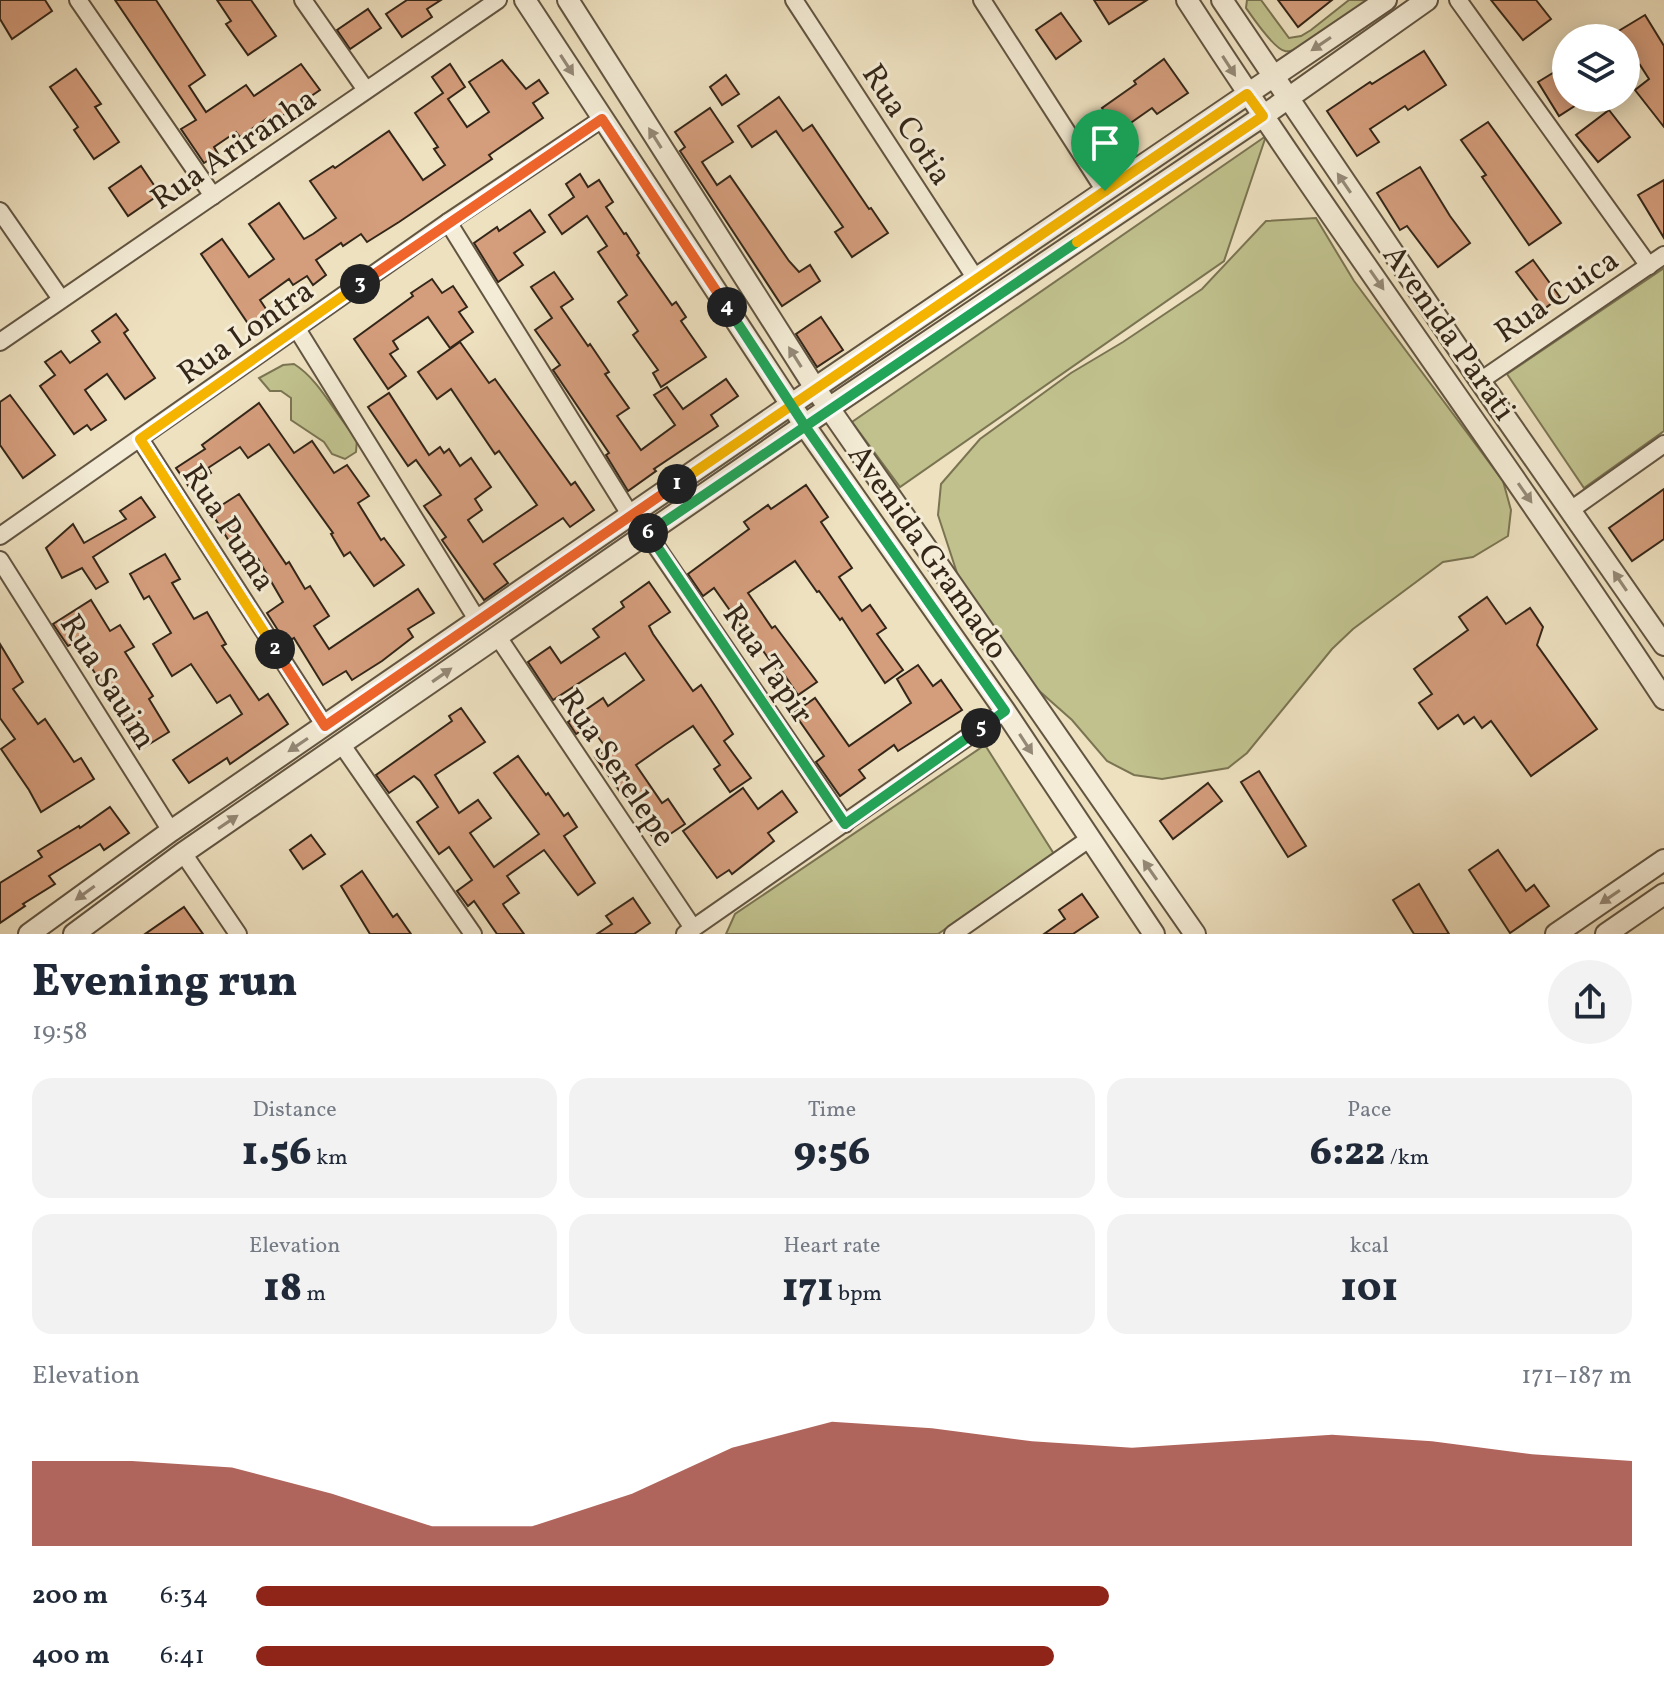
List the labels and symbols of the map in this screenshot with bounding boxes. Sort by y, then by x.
one-way arrow [1310,36,1332,50]
one-way arrow [559,55,574,76]
one-way arrow [1221,55,1236,76]
street label: Rua Cotia [850,56,961,195]
street label: Rua Ariranha [143,79,326,222]
pin [1071,109,1139,191]
one-way arrow [648,127,663,148]
one-way arrow [1337,172,1352,193]
street label: Avenida Parati [1371,237,1525,431]
street label: Rua Cuica [1487,240,1628,355]
pin: 3 [340,264,380,304]
one-way arrow [1369,269,1384,290]
street label: Rua Lontra [170,270,324,396]
pin: 4 [707,287,747,327]
one-way arrow [788,346,802,368]
street label: Avenida Gramado [836,436,1017,669]
street label: Rua Puma [170,457,285,601]
pin: 1 [657,464,697,504]
one-way arrow [1517,483,1532,504]
pin: 6 [628,513,668,553]
one-way arrow [1613,570,1628,591]
street label: Rua Tapir [710,596,823,733]
street label: Rua Sauim [48,607,165,759]
pin: 2 [255,629,295,669]
one-way arrow [432,668,453,683]
street label: Rua Serelepe [546,681,685,856]
pin: 5 [961,708,1001,748]
one-way arrow [1019,734,1034,755]
one-way arrow [288,737,309,752]
one-way arrow [217,815,238,830]
one-way arrow [1143,859,1158,880]
one-way arrow [75,885,95,901]
one-way arrow [1600,889,1621,904]

